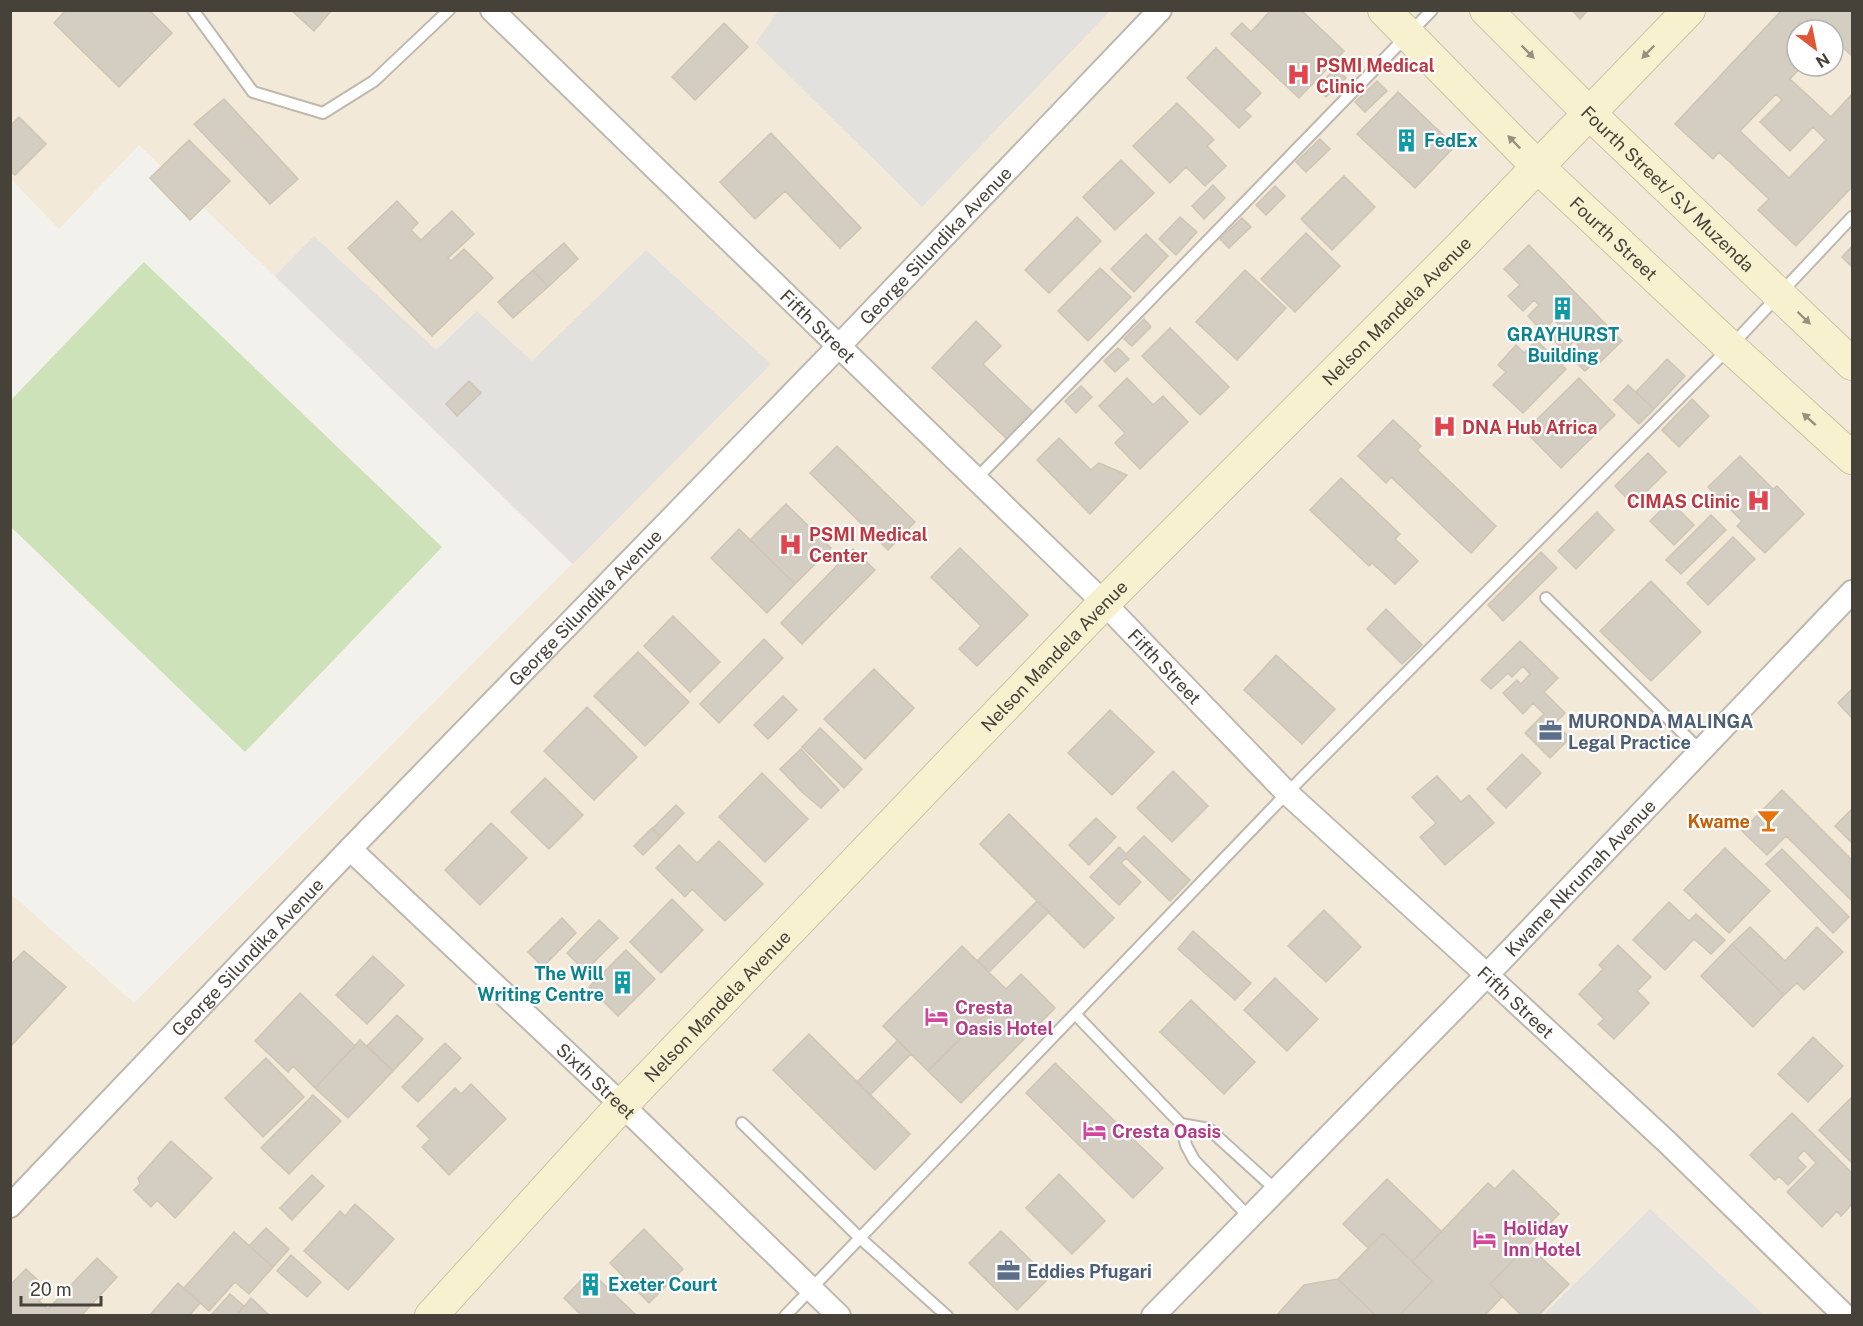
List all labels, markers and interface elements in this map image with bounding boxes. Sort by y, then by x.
north arrow [1785,18,1845,78]
one-way arrow [1520,44,1534,58]
one-way arrow [1642,45,1656,59]
text: N [1812,49,1833,72]
place label: PSMI Medical Clinic [1316,55,1435,97]
hospital icon: PSMI Medical Clinic [1285,62,1311,88]
street label: Fourth Street/ S.V Muzenda [1578,100,1758,276]
building icon: FedEx [1393,127,1419,153]
place label: FedEx [1424,130,1478,151]
one-way arrow [1507,135,1521,149]
street label: George Silundika Avenue [855,162,1015,328]
street label: Fourth Street [1566,192,1662,284]
street label: Nelson Mandela Avenue [1318,232,1475,389]
street label: Fifth Street [776,285,860,367]
building icon: GRAYHURST Building [1550,295,1576,321]
one-way arrow [1797,311,1812,325]
place label: GRAYHURST Building [1507,324,1619,366]
one-way arrow [1802,413,1817,426]
hospital icon: DNA Hub Africa [1431,414,1457,440]
place label: DNA Hub Africa [1462,417,1597,438]
hospital icon: CIMAS Clinic [1745,488,1771,514]
place label: CIMAS Clinic [1627,491,1740,512]
place label: PSMI Medical Center [809,524,928,566]
street label: George Silundika Avenue [504,525,666,690]
hospital icon: PSMI Medical Center [778,531,804,557]
street label: Nelson Mandela Avenue [976,576,1131,735]
street label: Fifth Street [1124,624,1206,708]
place label: MURONDA MALINGA Legal Practice [1568,711,1753,753]
office icon: MURONDA MALINGA Legal Practice [1537,718,1563,744]
street label: Kwame Nkrumah Avenue [1500,795,1660,960]
bar icon: Kwame [1755,808,1781,834]
place label: Kwame [1687,811,1750,832]
street label: George Silundika Avenue [167,874,327,1040]
street label: Nelson Mandela Avenue [640,926,795,1086]
street label: Fifth Street [1474,962,1558,1042]
place label: The Will Writing Centre [477,963,604,1005]
building icon: The Will Writing Centre [609,970,635,996]
place label: Cresta Oasis Hotel [955,997,1053,1039]
hotel icon: Cresta Oasis Hotel [924,1004,950,1030]
street label: Sixth Street [552,1039,640,1123]
hotel icon: Cresta Oasis [1081,1118,1107,1144]
place label: Cresta Oasis [1112,1121,1221,1142]
place label: Holiday Inn Hotel [1503,1218,1581,1260]
hotel icon: Holiday Inn Hotel [1472,1225,1498,1251]
office icon: Eddies Pfugari [996,1258,1022,1284]
place label: Eddies Pfugari [1027,1261,1152,1282]
scale bar [21,1269,100,1307]
building icon: Exeter Court [577,1271,603,1297]
place label: Exeter Court [608,1274,717,1295]
text: 20 m [30,1279,72,1300]

